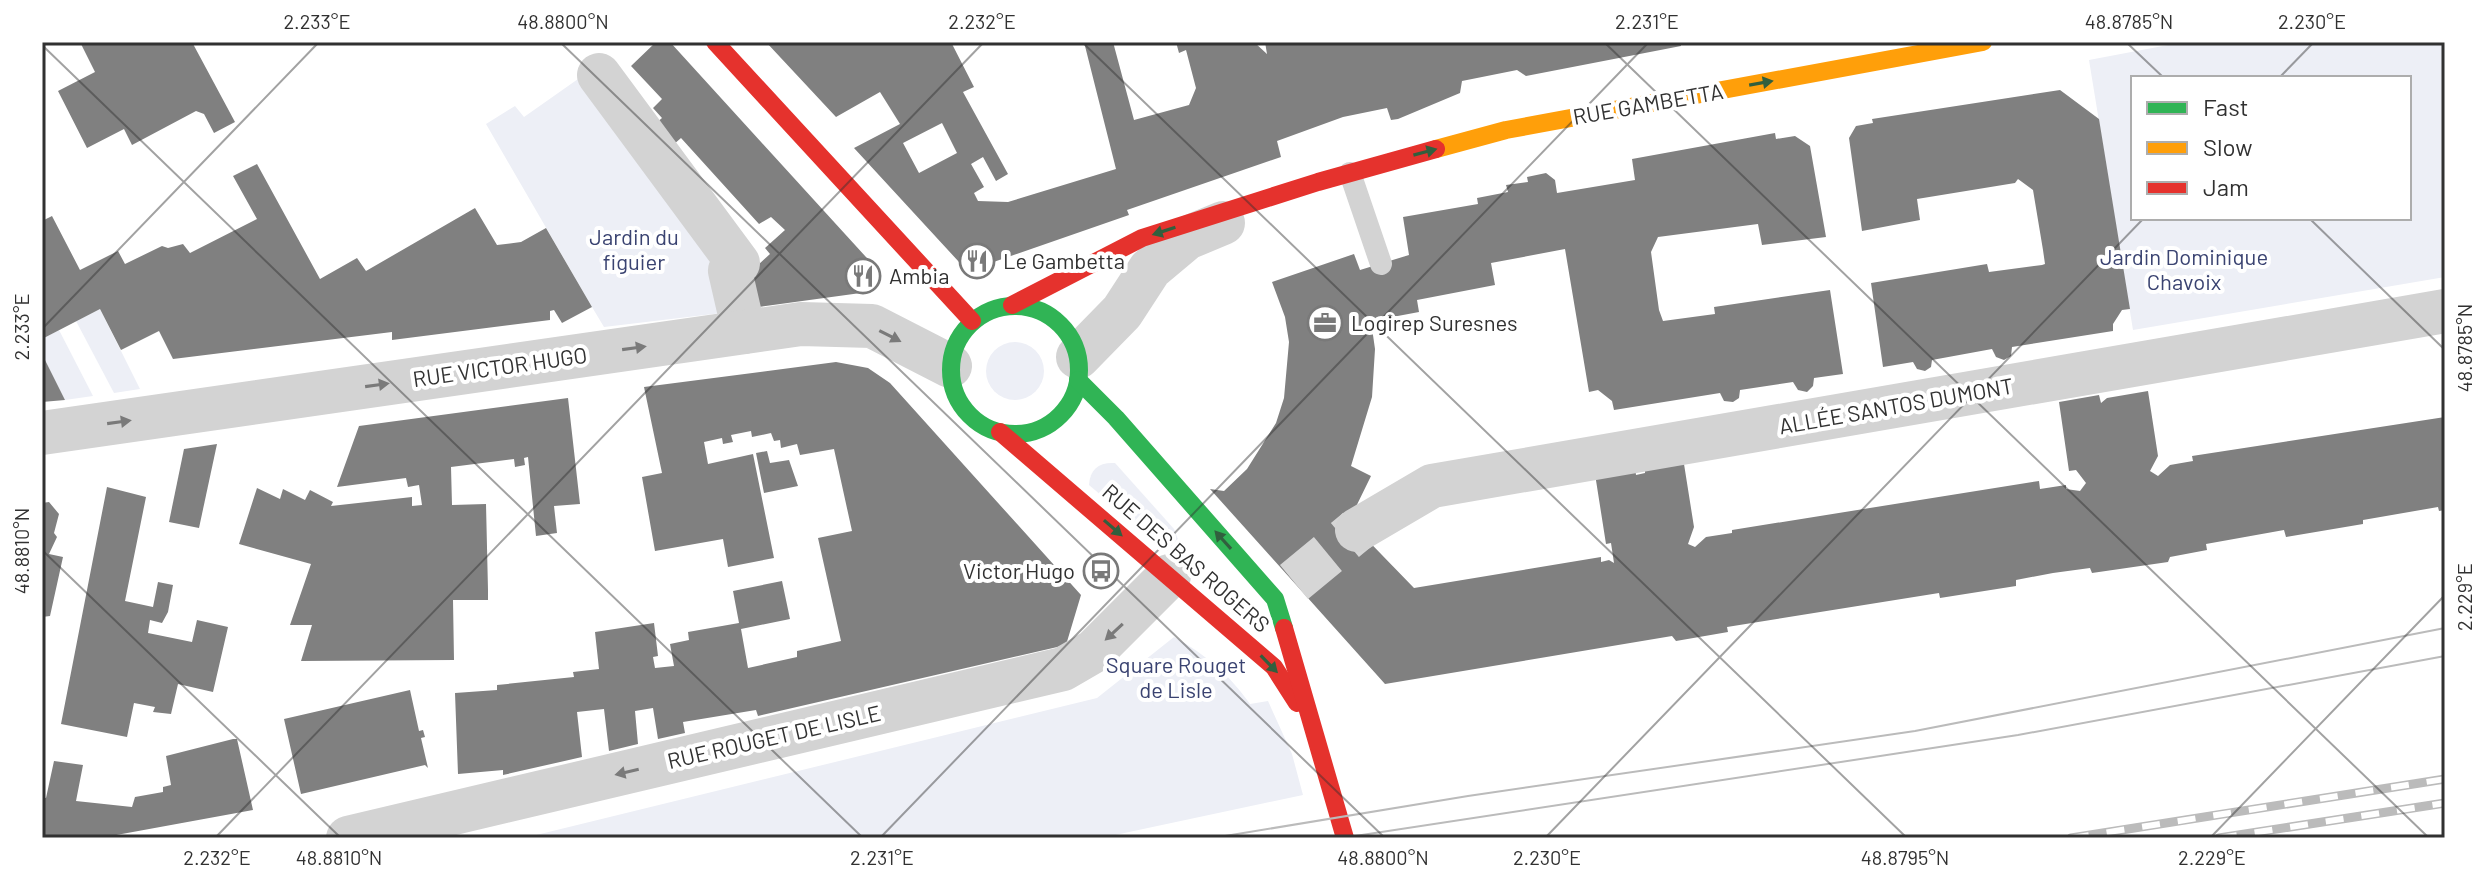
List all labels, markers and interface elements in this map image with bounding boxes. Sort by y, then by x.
text: 2.233°E [283,9,351,33]
text: 48.8800°N [517,9,609,33]
text: 2.232°E [948,9,1016,33]
text: 2.231°E [1615,9,1679,33]
text: 48.8785°N [2085,9,2173,33]
text: 2.230°E [2278,9,2346,33]
one-way arrow [1749,76,1774,88]
legend [2131,76,2411,220]
street label: RUE GAMBETTA [1571,77,1725,129]
text: Fast [2203,92,2248,121]
text: Slow [2203,132,2252,161]
one-way arrow [1413,145,1437,158]
text: Jam [2203,172,2249,201]
park label: Jardin du figuier [589,223,679,274]
one-way arrow [1151,225,1175,238]
restaurant icon: Le Gambetta [958,242,996,280]
park label: Jardin Dominique Chavoix [2100,243,2268,294]
place label: Le Gambetta [1003,247,1125,273]
restaurant icon: Ambia [844,257,882,295]
place label: Ambia [889,262,949,288]
text: 2.233°E [9,293,33,361]
office icon: Logirep Suresnes [1306,304,1344,342]
text: 48.8785°N [2452,304,2476,392]
place label: Logirep Suresnes [1351,309,1518,335]
one-way arrow [878,329,901,342]
street label: RUE VICTOR HUGO [411,341,589,391]
one-way arrow [622,341,647,354]
street label: ALLÉE SANTOS DUMONT [1777,372,2015,438]
one-way arrow [364,378,389,391]
one-way arrow [107,415,132,428]
street label: RUE DES BAS ROGERS [1098,478,1276,637]
text: 48.8810°N [9,508,33,594]
one-way arrow [1104,518,1123,536]
one-way arrow [1215,531,1232,551]
bus stop icon: Victor Hugo [1082,552,1120,590]
place label: Victor Hugo [963,557,1075,583]
text: 2.229°E [2452,563,2476,631]
one-way arrow [1105,622,1124,640]
park label: Square Rouget de Lisle [1106,651,1246,702]
one-way arrow [1260,654,1278,673]
street label: RUE ROUGET DE LISLE [664,699,883,773]
one-way arrow [614,766,639,779]
text: 2.232°E [183,845,251,869]
text: 48.8810°N [296,845,382,869]
text: 2.231°E [850,845,914,869]
text: 48.8800°N [1337,845,1429,869]
text: 2.230°E [1513,845,1581,869]
text: 48.8795°N [1861,845,1949,869]
text: 2.229°E [2178,845,2246,869]

